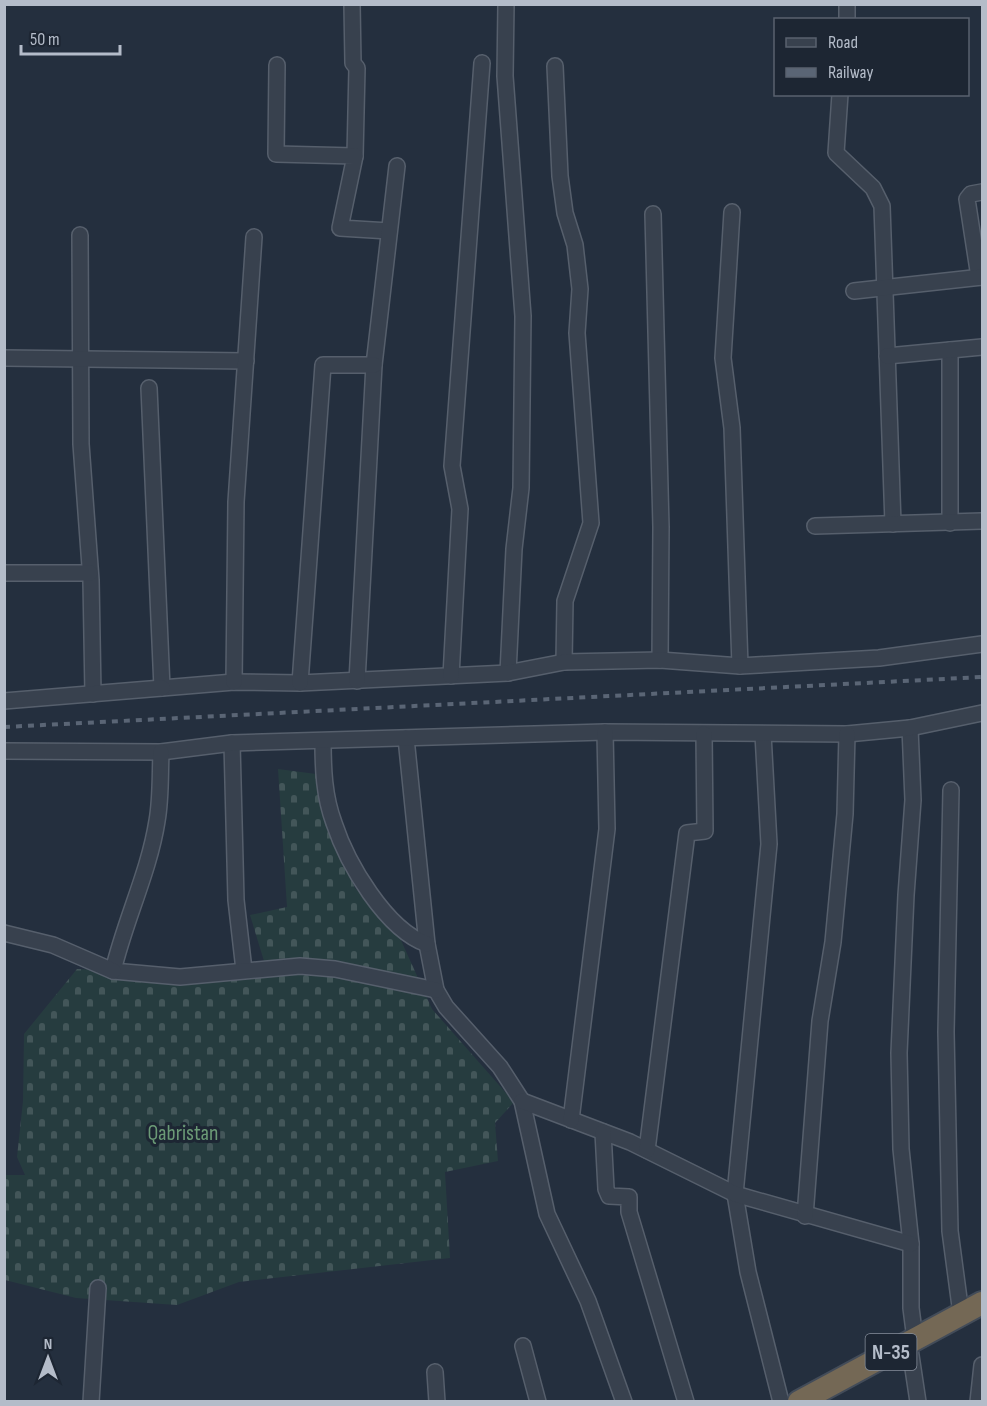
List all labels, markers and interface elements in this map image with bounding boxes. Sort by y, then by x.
scale bar [21,18,120,56]
legend [774,18,969,96]
text: 50 m [30,29,60,50]
text: Road [828,32,858,53]
text: Railway [828,62,873,83]
park label: Qabristan [147,1120,219,1147]
north arrow [18,1328,78,1388]
road number: N-35 [866,1334,916,1370]
text: N [44,1335,52,1354]

